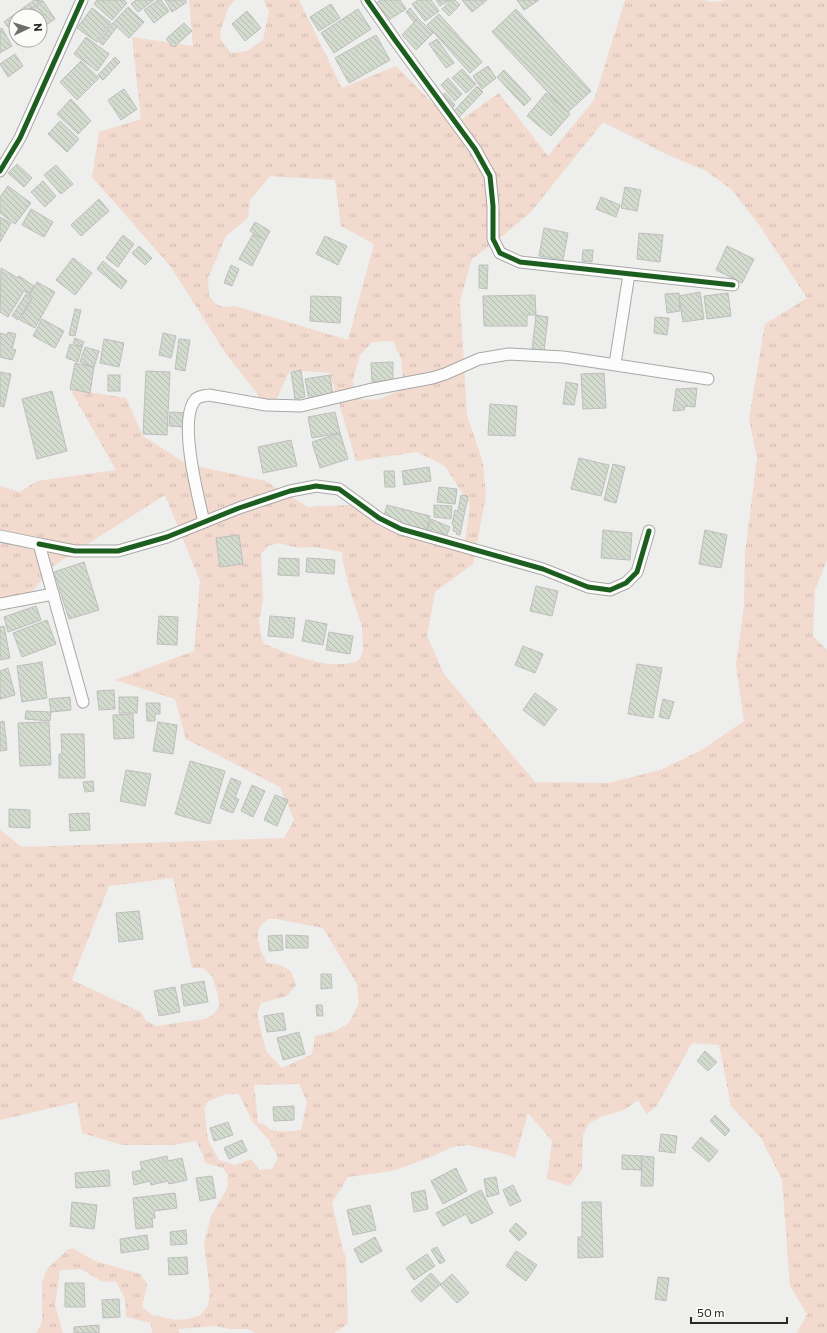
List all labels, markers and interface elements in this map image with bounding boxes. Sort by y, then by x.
north arrow [8,8,48,48]
text: N [32,23,45,32]
scale bar [691,1299,787,1325]
text: 50 m [697,1305,725,1319]

